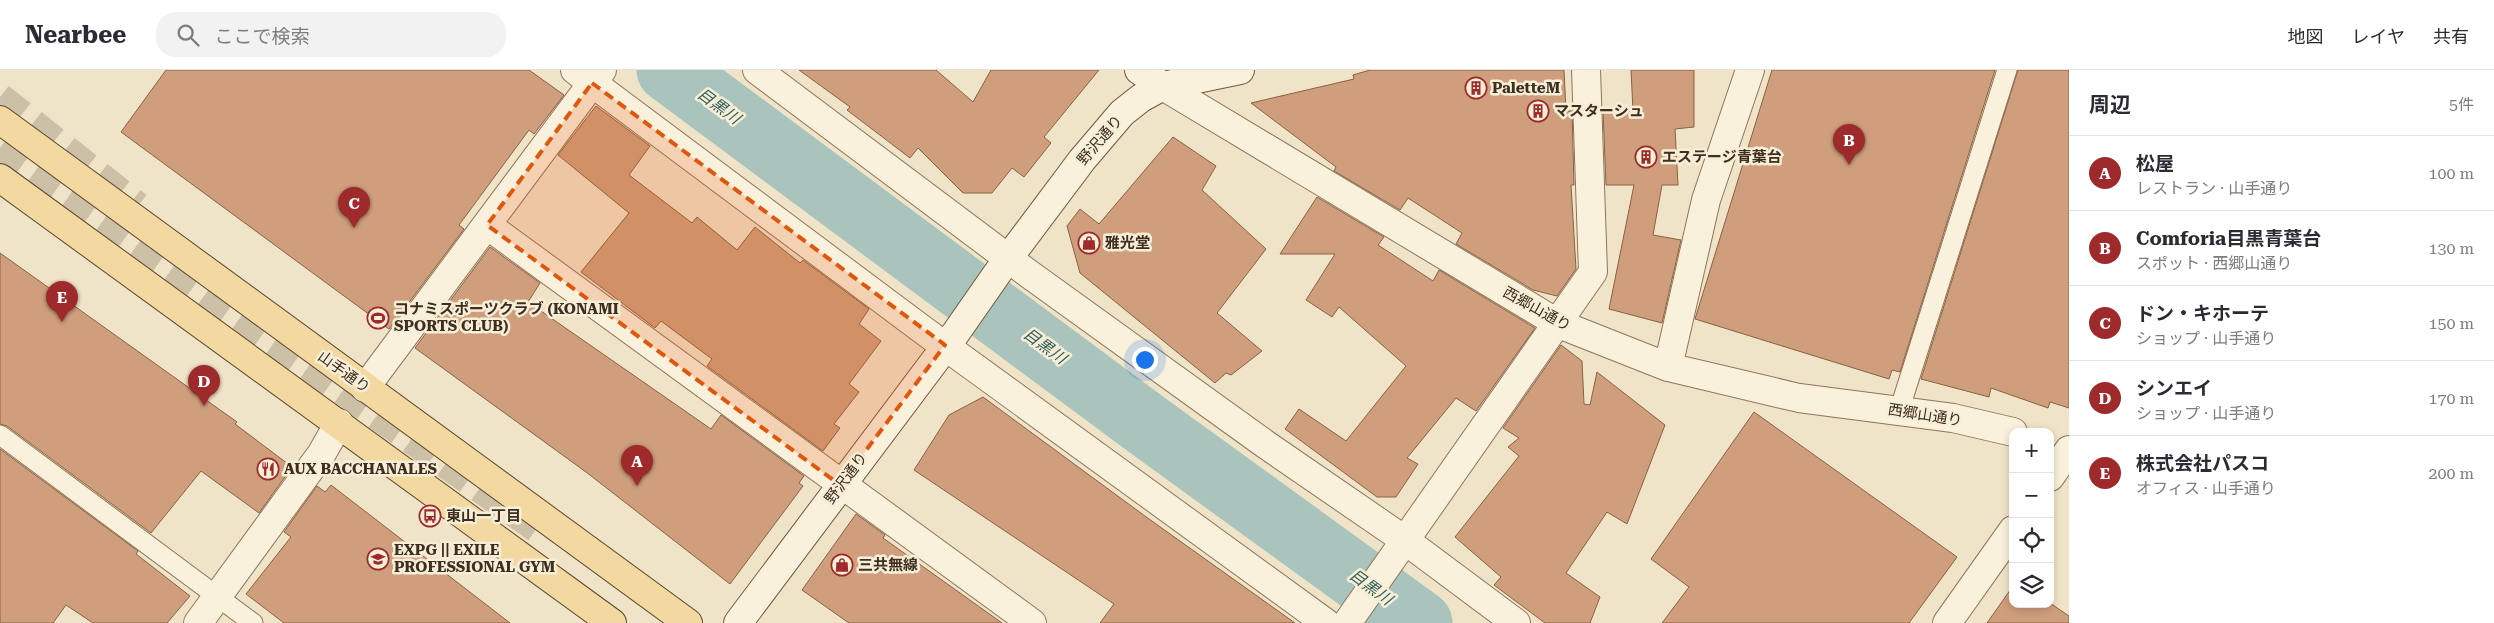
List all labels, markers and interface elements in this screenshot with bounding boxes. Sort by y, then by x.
search box [156,12,506,57]
text: Nearbee [25,21,126,49]
icon: search [174,21,202,49]
text: ここで検索 [214,25,309,48]
text: 地図 [2288,26,2324,47]
text: レイヤ [2352,26,2405,47]
text: 共有 [2433,26,2469,47]
building icon: PaletteM [1464,76,1488,100]
place label: PaletteM [1492,79,1561,97]
water label: 目黒川 [694,84,746,129]
text: 周辺 [2089,93,2131,117]
text: 5件 [2449,95,2474,114]
building icon: マスターシュ [1526,99,1550,123]
place label: マスターシュ [1554,102,1644,120]
street label: 野沢通り [1074,111,1126,169]
pin: B [1833,124,1865,165]
building icon: エステージ青葉台 [1634,145,1658,169]
place label: エステージ青葉台 [1662,148,1782,166]
text: 松屋 [2136,152,2174,175]
text: A [2099,164,2111,183]
text: 100 m [2428,164,2474,183]
text: レストラン · 山手通り [2136,179,2292,198]
pin: C [338,187,370,228]
text: Comforia目黒青葉台 [2136,227,2321,250]
shop icon: 雅光堂 [1077,231,1101,255]
place label: 雅光堂 [1105,234,1150,252]
text: B [2099,239,2111,258]
text: 130 m [2428,239,2474,258]
text: スポット · 西郷山通り [2136,254,2292,273]
pin: E [46,281,78,322]
street label: 西郷山通り [1500,283,1574,335]
place label: コナミスポーツクラブ (KONAMI SPORTS CLUB) [394,300,619,335]
text: ドン・キホーテ [2136,302,2269,325]
sports icon: コナミスポーツクラブ (KONAMI SPORTS CLUB) [366,306,390,330]
text: C [2099,314,2111,333]
text: 150 m [2428,314,2474,333]
water label: 目黒川 [1020,324,1072,369]
text: ショップ · 山手通り [2136,329,2276,348]
street label: 山手通り [314,347,374,397]
your location [1132,347,1158,373]
pin: D [188,365,220,406]
text: シンエイ [2136,377,2212,400]
text: D [2099,389,2111,408]
text: 170 m [2428,389,2474,408]
street label: 西郷山通り [1887,400,1963,430]
text: ショップ · 山手通り [2136,404,2276,423]
map controls [2009,428,2054,608]
button: + [2009,428,2054,473]
pin: A [621,445,653,486]
street label: 野沢通り [821,449,871,507]
text: 株式会社パスコ [2136,452,2269,475]
restaurant icon: AUX BACCHANALES [256,457,280,481]
place label: AUX BACCHANALES [284,460,437,478]
text: E [2100,464,2110,483]
text: 200 m [2428,464,2474,483]
button: − [2009,473,2054,518]
text: オフィス · 山手通り [2136,479,2276,498]
bus stop icon: 東山一丁目 [418,504,442,528]
place label: 東山一丁目 [446,507,521,525]
button: locate [2009,518,2054,563]
place label: EXPG || EXILE PROFESSIONAL GYM [394,541,556,576]
school or university icon: EXPG || EXILE PROFESSIONAL GYM [366,547,390,571]
shop icon: 三共無線 [830,553,854,577]
place label: 三共無線 [858,556,918,574]
button: layers [2009,563,2054,608]
water label: 目黒川 [1346,565,1398,610]

